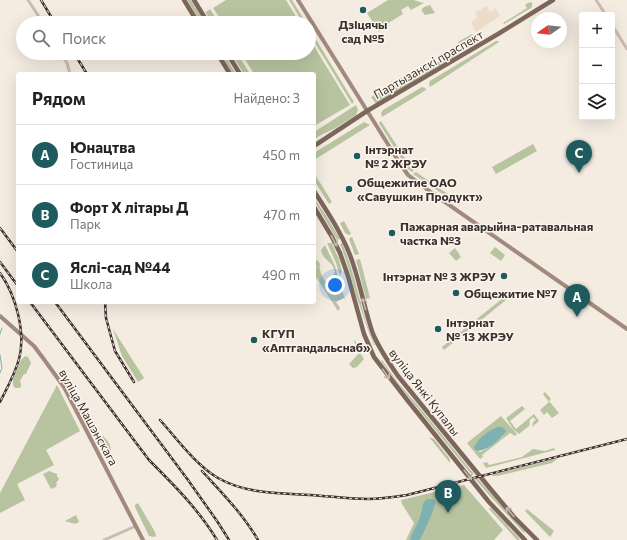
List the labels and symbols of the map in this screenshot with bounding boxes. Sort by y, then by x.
marker: Дзіцячы сад №5 [358,5,368,15]
north arrow [531,12,567,48]
place label: Дзіцячы сад №5 [339,17,387,45]
street label: Партызанскі праспект [371,27,486,101]
pin: C [566,140,592,173]
place label: Інтэрнат № 2 ЖРЭУ [365,142,428,170]
marker: Інтэрнат № 2 ЖРЭУ [352,151,362,161]
place label: Общежитие ОАО «Савушкин Продукт» [357,175,483,203]
marker: Общежитие ОАО «Савушкин Продукт» [344,184,354,194]
place label: Пажарная аварыйна-ратавальная частка №3 [400,219,593,247]
marker: Пажарная аварыйна-ратавальная частка №3 [387,228,397,238]
one-way arrow [331,234,338,246]
place label: Інтэрнат № 3 ЖРЭУ [383,269,497,283]
marker: Інтэрнат № 3 ЖРЭУ [499,271,509,281]
your location [325,275,345,295]
pin: A [564,284,590,317]
place label: Общежитие №7 [464,286,558,300]
marker: Общежитие №7 [451,288,461,298]
one-way arrow [360,298,367,311]
place label: Інтэрнат № 13 ЖРЭУ [446,315,514,343]
marker: Інтэрнат № 13 ЖРЭУ [433,324,443,334]
place label: КГУП «Аптгандальснаб» [262,326,371,354]
marker: КГУП «Аптгандальснаб» [249,335,259,345]
street label: вуліца Янкі Купалы [387,346,463,438]
street label: вуліца Машэнскага [57,366,121,468]
one-way arrow [382,368,390,379]
one-way arrow [463,469,472,480]
pin: B [435,480,461,513]
one-way arrow [505,507,515,517]

